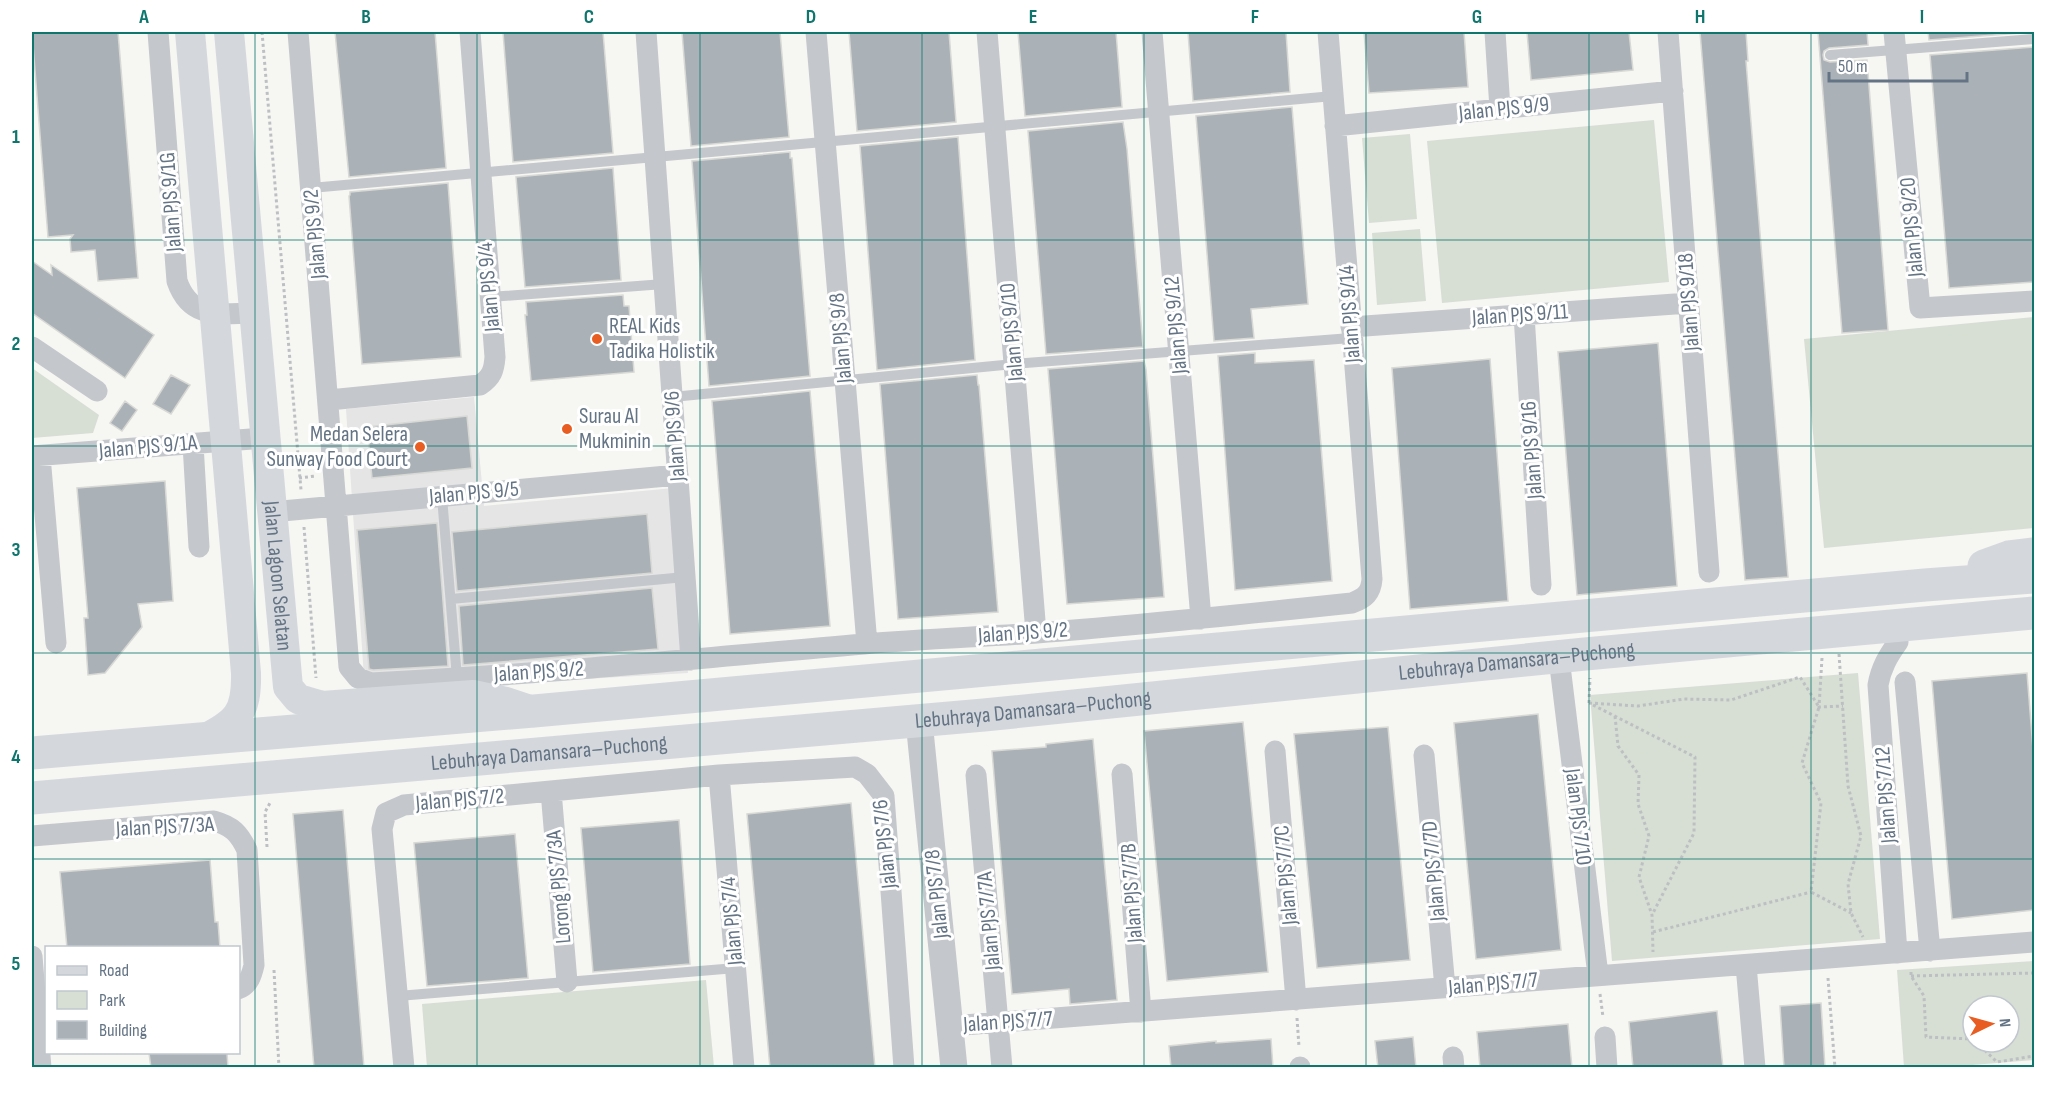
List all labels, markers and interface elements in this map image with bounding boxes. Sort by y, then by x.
text: A [138,5,149,29]
text: B [361,5,371,29]
text: C [584,5,594,29]
text: D [806,5,816,29]
text: E [1029,5,1037,29]
text: F [1251,5,1259,29]
text: G [1472,5,1482,29]
text: H [1695,5,1705,29]
text: I [1920,5,1924,29]
scale bar [1829,45,1967,83]
text: 50 m [1838,56,1868,77]
street label: Jalan PJS 9/9 [1457,91,1550,127]
text: 1 [12,125,20,149]
street label: Jalan PJS 9/1G [154,151,188,254]
street label: Jalan PJS 9/20 [1894,176,1930,279]
street label: Jalan PJS 9/2 [298,188,332,281]
street label: Jalan PJS 9/4 [472,241,506,334]
street label: Jalan PJS 9/18 [1672,252,1706,353]
street label: Jalan PJS 9/14 [1333,264,1367,365]
street label: Jalan PJS 9/12 [1158,275,1194,376]
street label: Jalan PJS 9/10 [994,282,1030,383]
street label: Jalan PJS 9/8 [824,292,858,385]
street label: Jalan PJS 9/11 [1470,298,1569,332]
place label: REAL Kids Tadika Holistik [609,313,715,365]
text: 2 [12,332,20,356]
marker: REAL Kids Tadika Holistik [590,332,604,346]
street label: Jalan PJS 9/6 [658,390,692,483]
street label: Jalan PJS 9/16 [1515,400,1549,501]
place label: Surau Al Mukminin [579,403,651,455]
place label: Medan Selera Sunway Food Court [267,421,408,473]
marker: Surau Al Mukminin [560,422,574,436]
street label: Jalan PJS 9/1A [97,429,199,465]
marker: Medan Selera Sunway Food Court [413,440,427,454]
street label: Jalan PJS 9/5 [427,476,520,510]
street label: Jalan Lagoon Selatan [258,499,298,652]
text: 3 [12,538,21,562]
street label: Jalan PJS 9/2 [976,616,1069,650]
street label: Lebuhraya Damansara–Puchong [1397,636,1636,686]
street label: Jalan PJS 9/2 [492,655,585,689]
street label: Lebuhraya Damansara–Puchong [914,685,1153,734]
street label: Lebuhraya Damansara–Puchong [430,729,669,777]
text: 4 [11,745,21,769]
street label: Jalan PJS 7/12 [1869,746,1903,845]
street label: Jalan PJS 7/10 [1559,766,1597,867]
street label: Jalan PJS 7/2 [414,783,505,817]
street label: Jalan PJS 7/6 [867,798,903,891]
street label: Jalan PJS 7/3A [114,811,215,843]
street label: Jalan PJS 7/7D [1416,820,1452,923]
street label: Jalan PJS 7/7C [1268,824,1304,927]
street label: Lorong PJS 7/3A [541,829,577,945]
street label: Jalan PJS 7/7B [1115,842,1149,945]
street label: Jalan PJS 7/8 [919,848,955,941]
street label: Jalan PJS 7/7A [971,870,1007,972]
street label: Jalan PJS 7/4 [715,876,749,967]
legend [45,946,240,1054]
text: 5 [12,952,21,976]
text: Road [99,960,129,981]
street label: Jalan PJS 7/7 [1446,967,1539,1001]
text: Park [99,990,125,1011]
north arrow [1961,994,2021,1054]
street label: Jalan PJS 7/7 [961,1005,1054,1039]
text: N [1995,1018,2014,1028]
text: Building [99,1020,147,1041]

